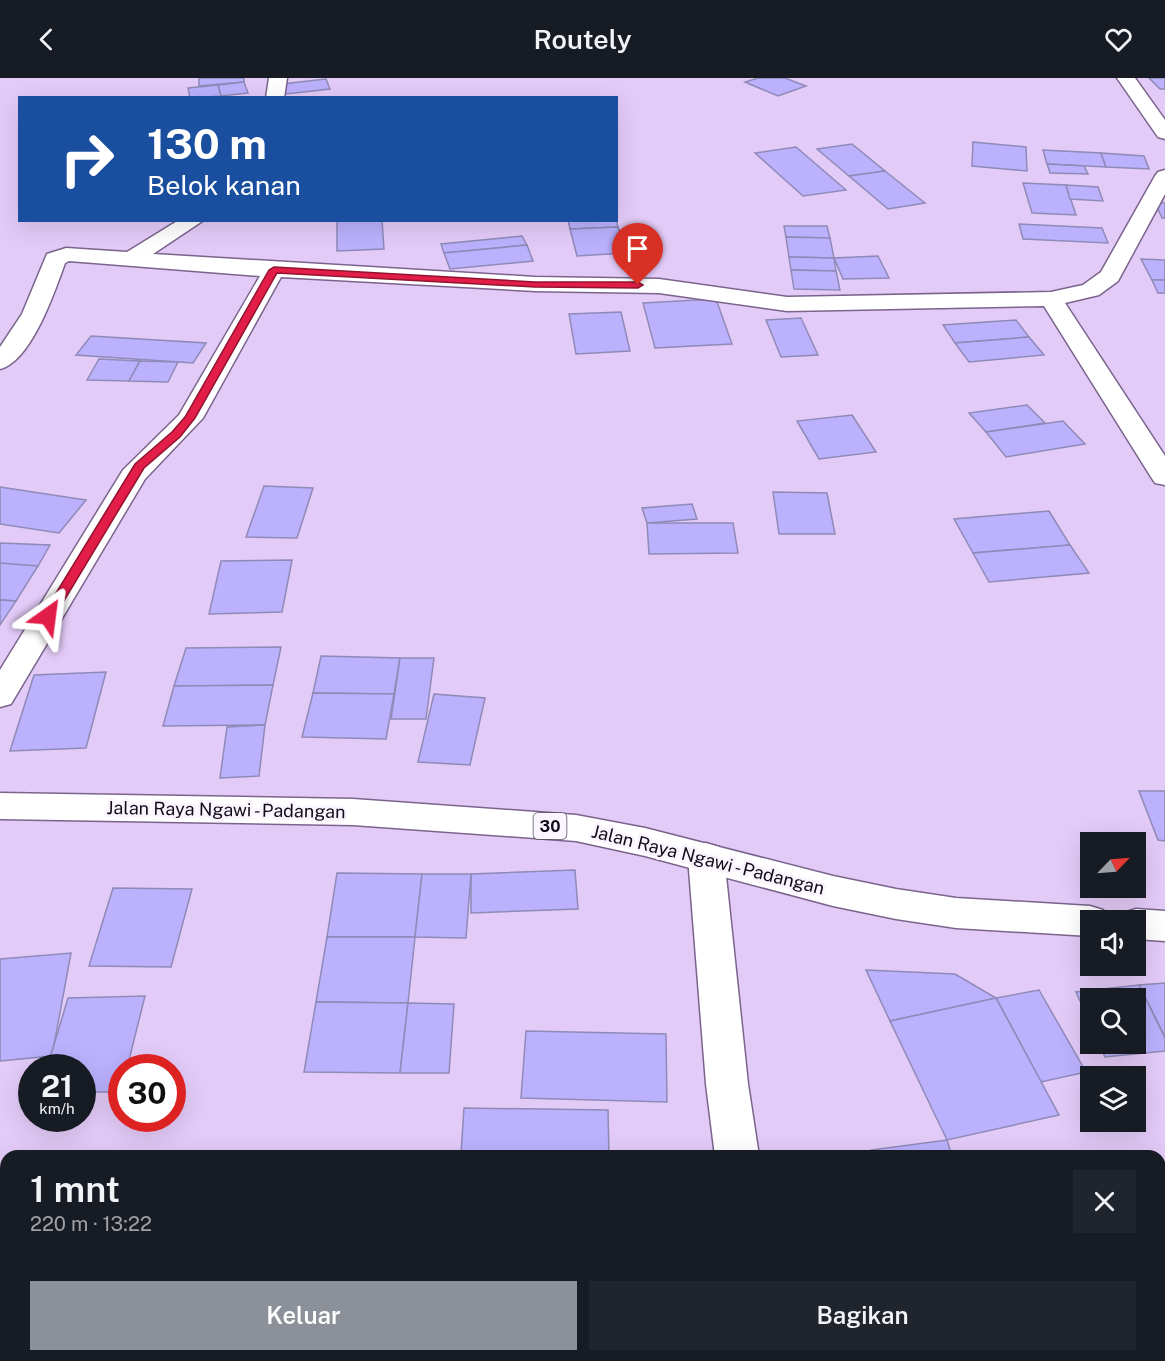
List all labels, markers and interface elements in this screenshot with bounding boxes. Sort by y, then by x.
icon: back [30,23,63,56]
text: Routely [533,23,632,55]
icon: heart [1102,23,1135,56]
text: 130 m [147,119,267,168]
icon: right [48,120,126,198]
text: Belok kanan [147,169,301,201]
pin [612,223,663,285]
icon: arrive [621,232,654,265]
position arrow [16,584,80,648]
street label: Jalan Raya Ngawi - Padangan [106,797,346,822]
road number: 30 [534,813,566,839]
street label: Jalan Raya Ngawi - Padangan [590,820,827,899]
north arrow [1080,832,1146,898]
map controls [1080,832,1146,1132]
button: sound [1080,910,1146,976]
button: search [1080,988,1146,1054]
speed limit sign: 30 [108,1054,186,1132]
button: layers [1080,1066,1146,1132]
text: 21 [41,1068,73,1104]
text: km/h [39,1100,75,1117]
text: 1 mnt [30,1168,120,1210]
button: close [1073,1170,1136,1233]
text: 220 m · 13:22 [30,1212,152,1236]
button: Keluar [30,1281,577,1350]
button: Bagikan [589,1281,1136,1350]

